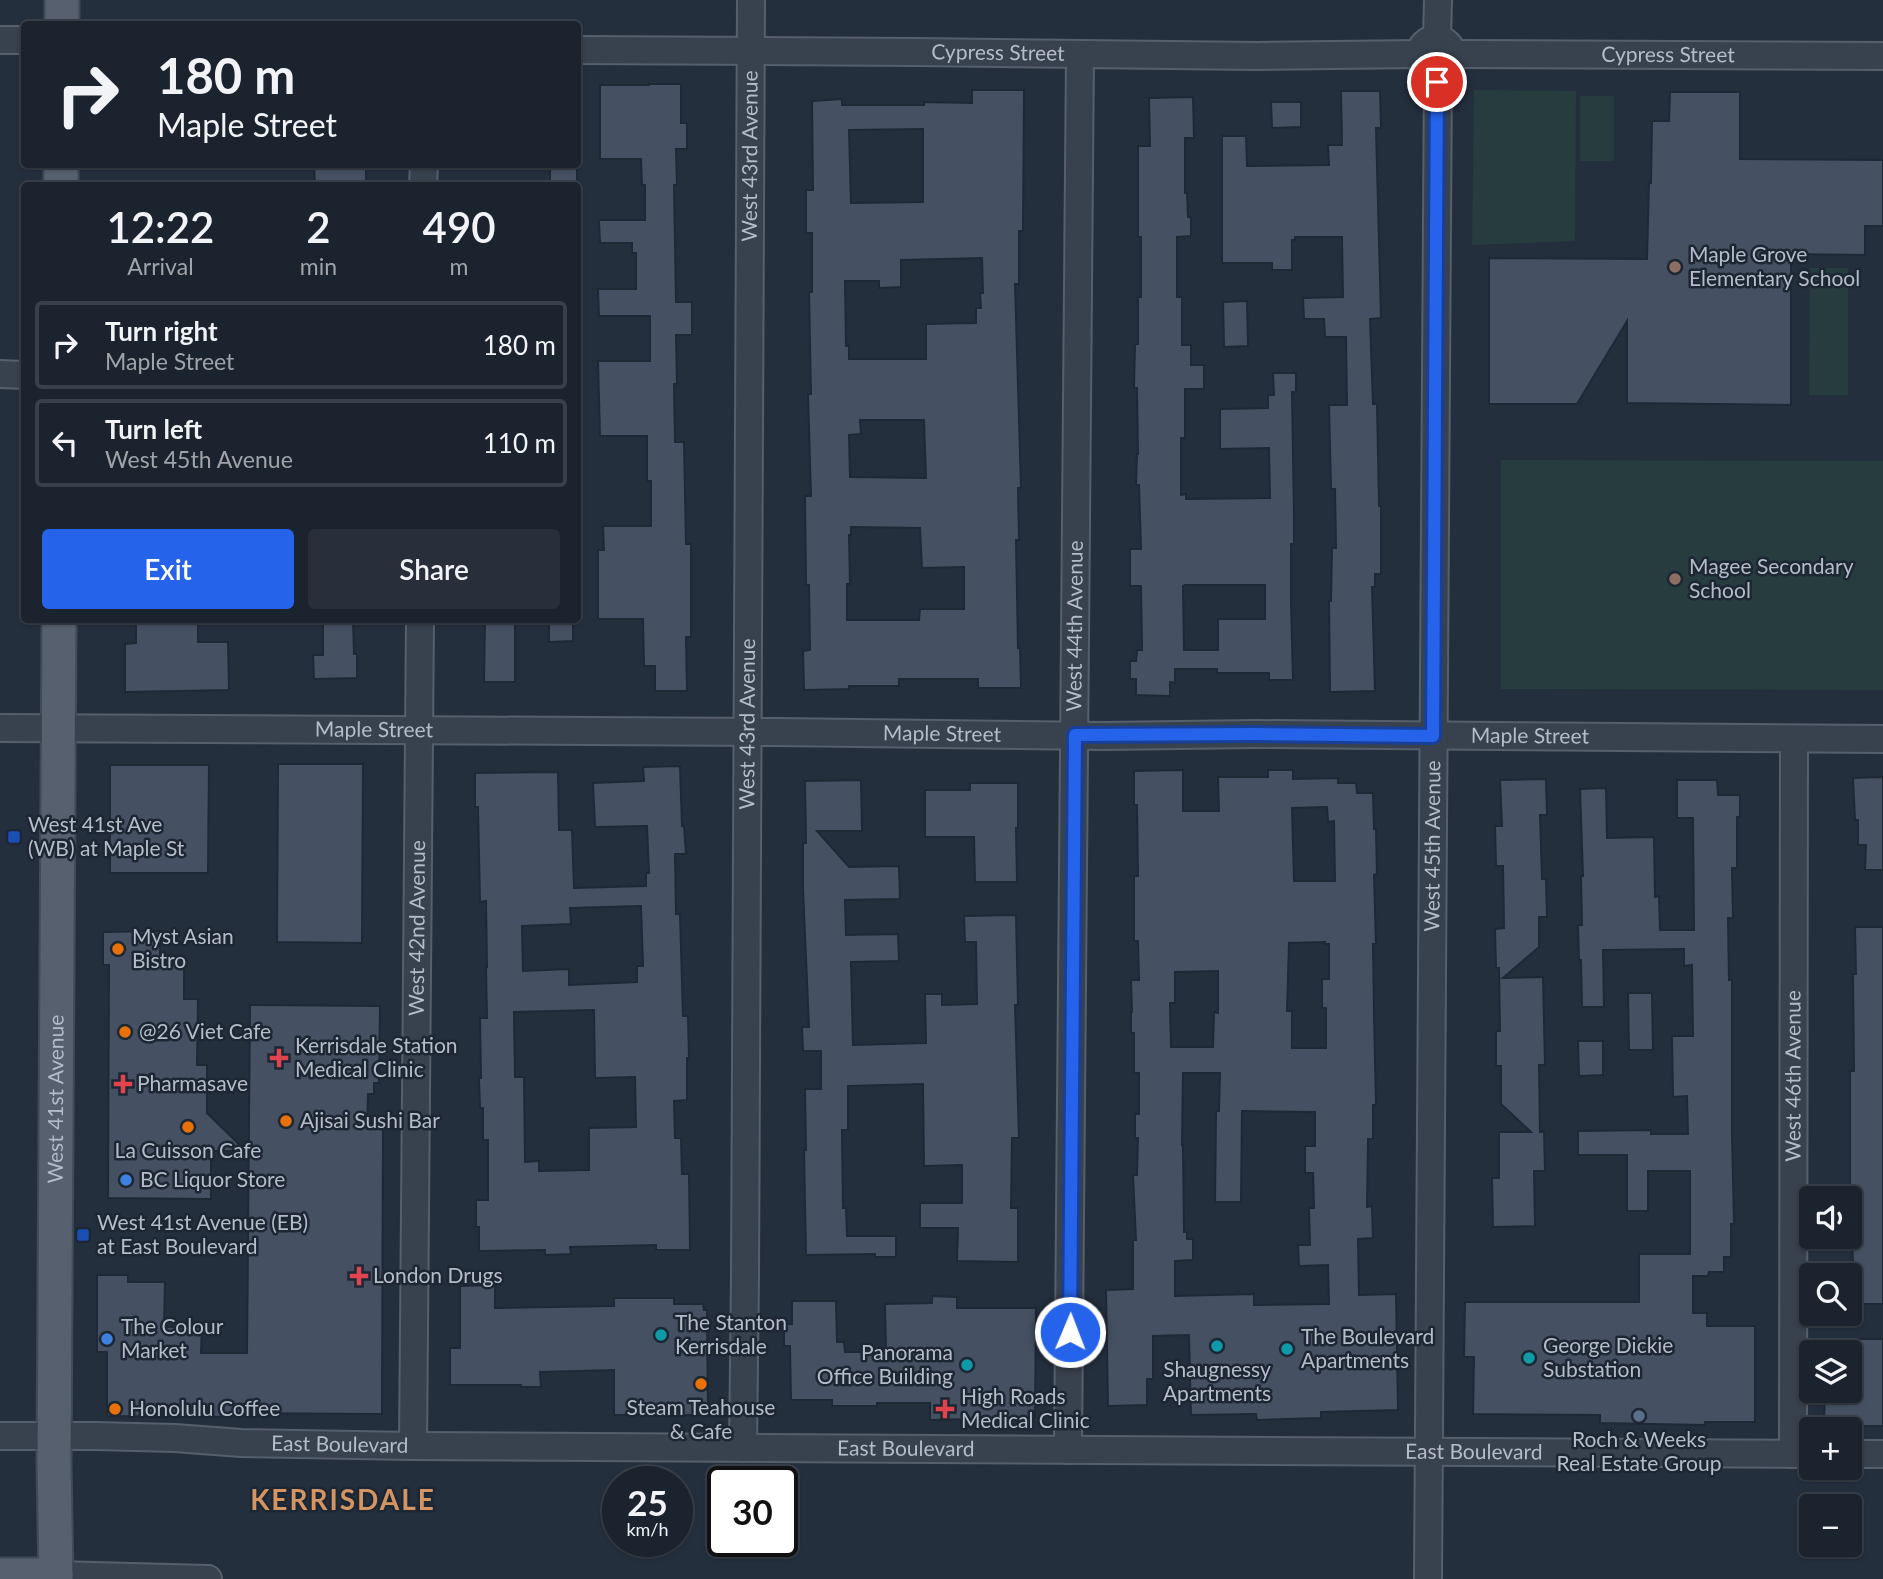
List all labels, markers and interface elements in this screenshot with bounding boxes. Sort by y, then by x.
street label: Cypress Street [931,38,1065,65]
street label: Cypress Street [1601,41,1735,66]
text: 180 m [157,46,295,104]
icon: right [42,49,133,140]
pin [1407,52,1467,112]
icon: arrive [1418,63,1456,101]
street label: West 43rd Avenue [736,70,762,242]
text: Maple Street [157,105,337,144]
text: 12:22 [106,202,214,252]
text: 2 [306,202,331,252]
text: 490 [423,202,496,252]
place label: Maple Grove Elementary School [1689,241,1860,290]
text: Arrival [127,252,194,280]
text: min [300,252,337,280]
text: m [450,252,469,280]
marker: Maple Grove Elementary School [1667,259,1683,275]
text: Turn right [105,315,218,347]
icon: right [46,326,84,364]
text: 180 m [483,329,556,361]
text: Maple Street [105,347,234,375]
text: Turn left [105,413,202,445]
icon: left [46,424,84,462]
text: 110 m [483,427,556,459]
text: West 45th Avenue [105,445,293,473]
button: Exit [42,529,294,609]
button: Share [308,529,560,609]
street label: West 44th Avenue [1060,540,1087,712]
place label: Magee Secondary School [1689,553,1854,602]
marker: Magee Secondary School [1667,571,1683,587]
street label: West 43rd Avenue [733,638,759,810]
street label: Maple Street [315,716,434,741]
street label: Maple Street [883,719,1002,746]
street label: Maple Street [1471,722,1590,748]
street label: West 45th Avenue [1418,760,1444,932]
place label: West 41st Ave (WB) at Maple St [28,811,185,860]
marker: West 41st Ave (WB) at Maple St [6,829,22,845]
street label: West 42nd Avenue [403,840,429,1016]
place label: Myst Asian Bistro [132,923,234,972]
marker: Myst Asian Bistro [110,941,126,957]
street label: West 46th Avenue [1779,990,1805,1162]
street label: West 41st Avenue [42,1014,68,1184]
place label: @26 Viet Cafe [139,1018,271,1043]
marker: @26 Viet Cafe [117,1024,133,1040]
place label: Kerrisdale Station Medical Clinic [295,1032,458,1081]
marker: Kerrisdale Station Medical Clinic [269,1048,289,1068]
place label: Pharmasave [137,1070,248,1095]
marker: Pharmasave [115,1076,131,1092]
place label: Ajisai Sushi Bar [300,1107,440,1132]
marker: Ajisai Sushi Bar [278,1113,294,1129]
marker: La Cuisson Cafe [180,1119,196,1135]
place label: La Cuisson Cafe [115,1137,261,1162]
place label: BC Liquor Store [140,1166,285,1191]
marker: BC Liquor Store [118,1172,134,1188]
map controls [1799,1186,1862,1557]
button: sound [1799,1186,1862,1249]
place label: West 41st Avenue (EB) at East Boulevard [97,1209,308,1258]
marker: West 41st Avenue (EB) at East Boulevard [75,1227,91,1243]
place label: London Drugs [373,1262,503,1287]
button: search [1799,1263,1862,1326]
marker: London Drugs [351,1268,367,1284]
position arrow [1033,1295,1107,1369]
place label: The Stanton Kerrisdale [675,1309,787,1358]
place label: The Colour Market [121,1313,224,1362]
place label: The Boulevard Apartments [1301,1323,1434,1372]
marker: The Stanton Kerrisdale [653,1327,669,1343]
marker: The Colour Market [99,1331,115,1347]
place label: George Dickie Substation [1543,1332,1673,1381]
marker: Shaugnessy Apartments [1209,1338,1225,1354]
place label: Panorama Office Building [817,1339,953,1388]
button: layers [1799,1340,1862,1403]
marker: The Boulevard Apartments [1279,1341,1295,1357]
marker: George Dickie Substation [1521,1350,1537,1366]
place label: Shaugnessy Apartments [1163,1356,1271,1405]
marker: Panorama Office Building [959,1357,975,1373]
marker: Steam Teahouse & Cafe [693,1376,709,1392]
place label: High Roads Medical Clinic [961,1383,1090,1432]
place label: Steam Teahouse & Cafe [627,1394,775,1443]
place label: Honolulu Coffee [129,1395,280,1420]
marker: High Roads Medical Clinic [935,1399,955,1419]
marker: Honolulu Coffee [107,1401,123,1417]
marker: Roch & Weeks Real Estate Group [1631,1408,1647,1424]
button: + [1799,1417,1862,1480]
place label: Roch & Weeks Real Estate Group [1557,1426,1721,1475]
street label: East Boulevard [271,1430,409,1457]
street label: East Boulevard [837,1434,975,1460]
street label: East Boulevard [1405,1438,1543,1463]
speed limit sign: 30 [707,1466,798,1557]
text: 25 [627,1481,668,1523]
district label: KERRISDALE [250,1482,436,1516]
button: − [1799,1494,1862,1557]
text: km/h [626,1518,669,1540]

